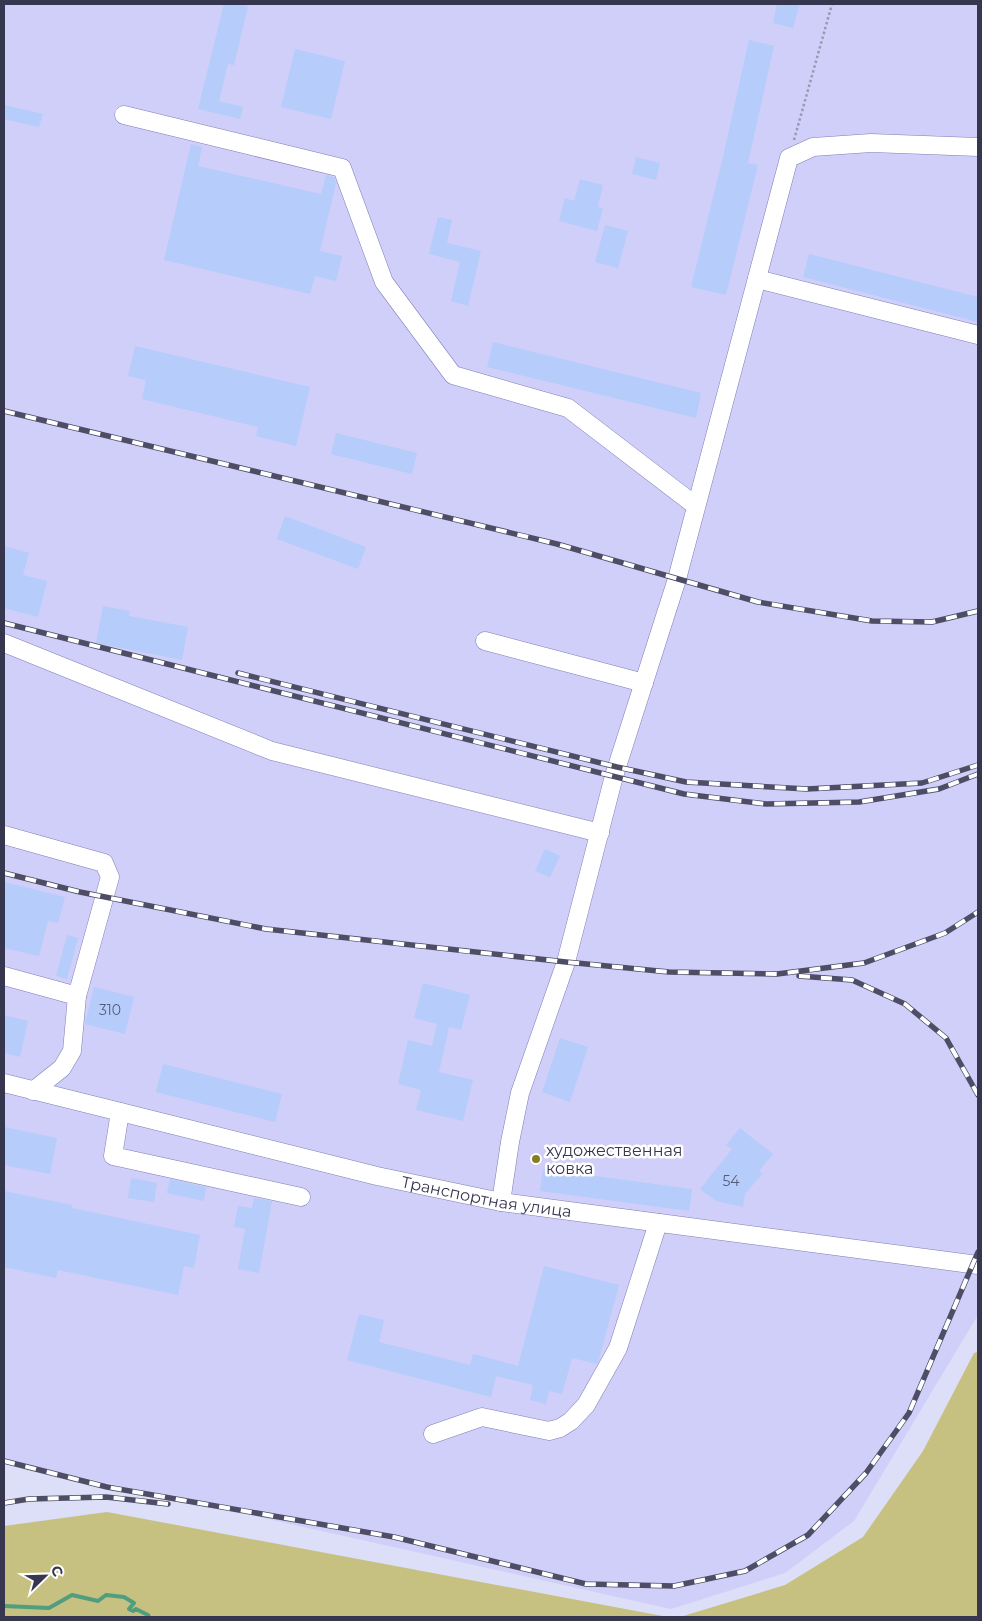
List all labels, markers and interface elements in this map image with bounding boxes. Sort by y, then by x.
house number: 310 [99,1001,121,1019]
place label: художественная ковка [546,1141,682,1178]
marker: художественная ковка [530,1153,542,1165]
street label: Транспортная улица [400,1172,573,1221]
house number: 54 [722,1172,740,1190]
north arrow [20,1551,70,1601]
text: С [47,1563,67,1579]

